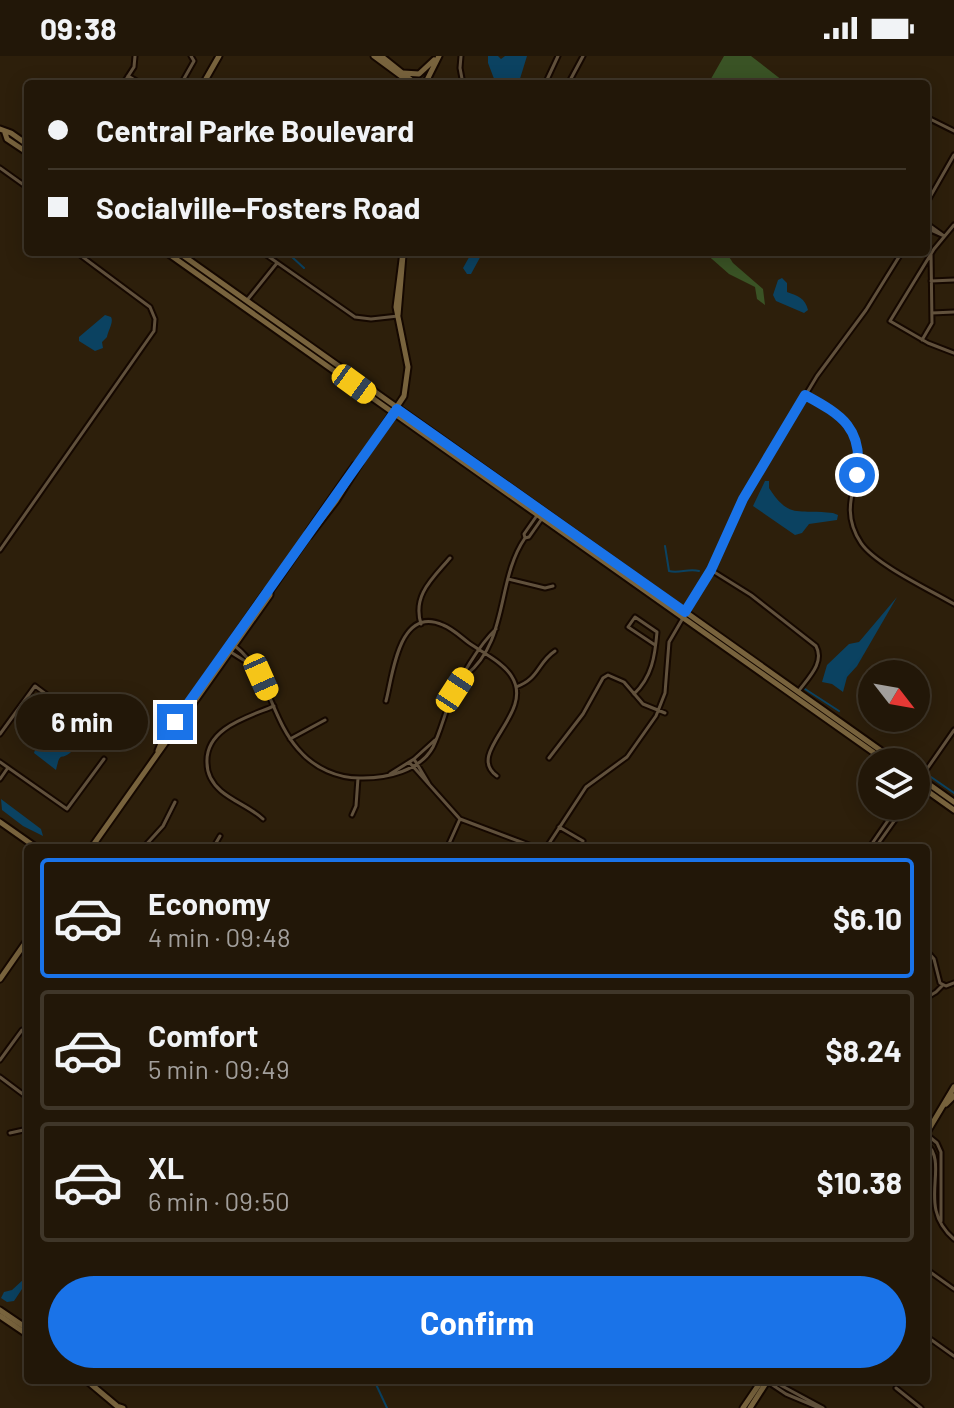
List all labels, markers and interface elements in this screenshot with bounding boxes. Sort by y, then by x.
text: 09:38 [40,10,116,46]
text: Central Parke Boulevard [96,112,414,148]
text: Socialville–Fosters Road [96,189,420,225]
car [328,360,380,408]
route start [839,457,875,493]
car [240,650,282,704]
north arrow [858,660,930,732]
map controls [858,660,930,820]
car [432,663,478,717]
callout: 6 min [15,694,147,750]
route end [157,704,193,740]
text: 6 min [51,706,113,737]
button: layers [858,748,930,820]
icon: car [52,882,124,954]
text: Economy [148,885,271,921]
text: $6.10 [833,900,902,936]
text: 4 min · 09:48 [148,921,290,952]
icon: car [52,1014,124,1086]
text: Comfort [148,1017,258,1053]
text: $8.24 [826,1032,902,1068]
text: 5 min · 09:49 [148,1053,290,1084]
icon: car [52,1146,124,1218]
text: XL [148,1149,184,1185]
text: $10.38 [817,1164,902,1200]
text: 6 min · 09:50 [148,1185,290,1216]
button: Confirm [48,1276,906,1368]

